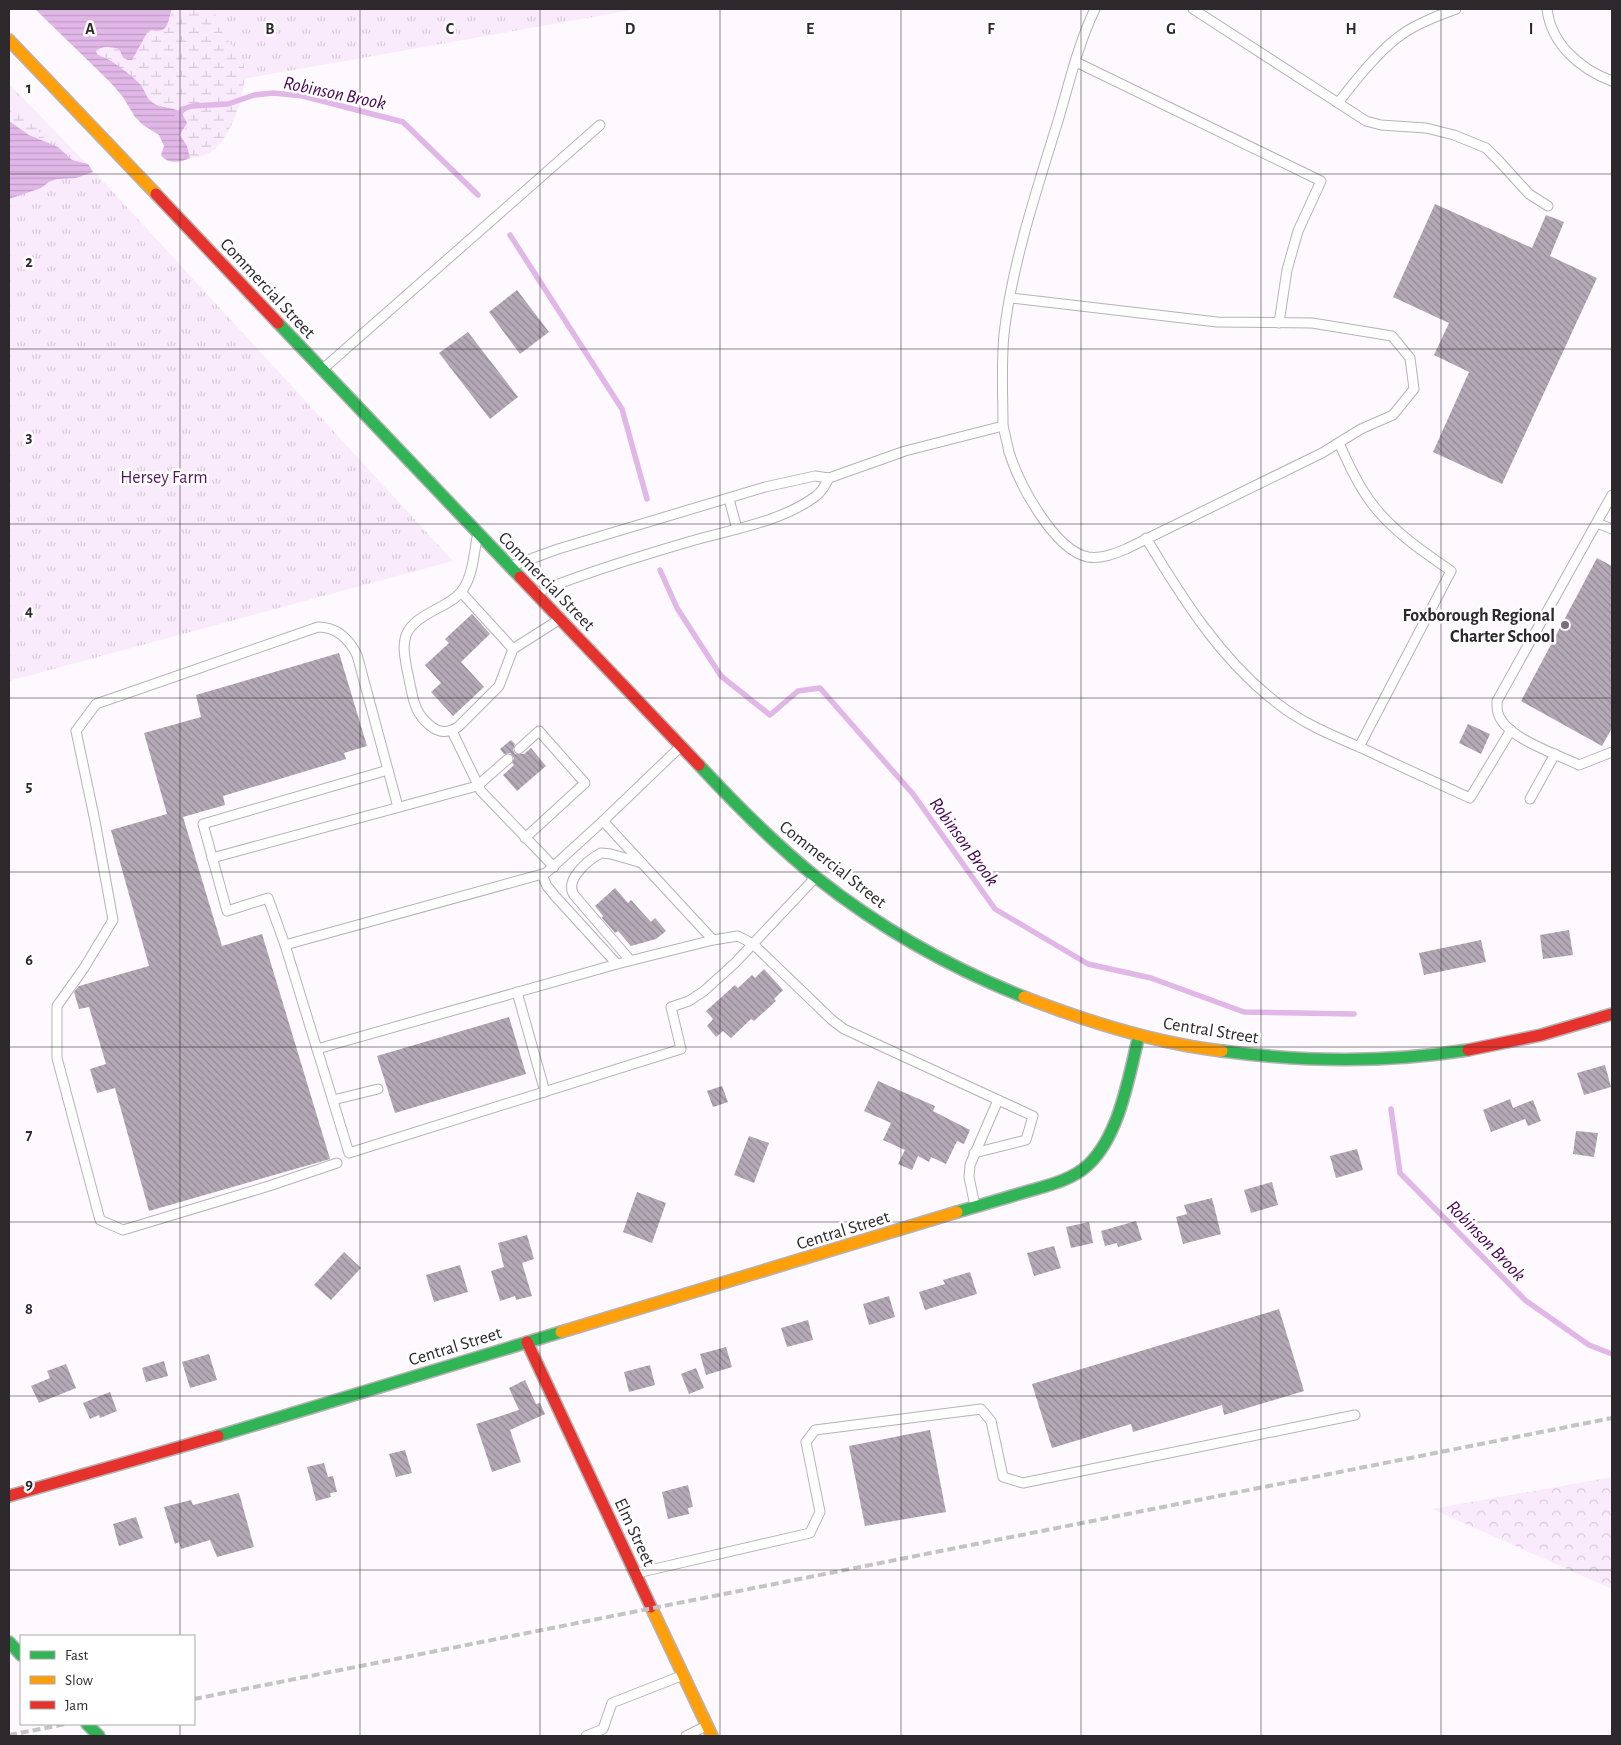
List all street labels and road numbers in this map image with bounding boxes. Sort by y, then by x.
street label: Commercial Street [216,235,318,342]
street label: Commercial Street [495,529,598,635]
street label: Commercial Street [776,818,889,912]
street label: Central Street [1162,1015,1260,1047]
street label: Central Street [795,1208,892,1254]
street label: Central Street [407,1324,504,1370]
street label: Elm Street [611,1496,658,1569]

